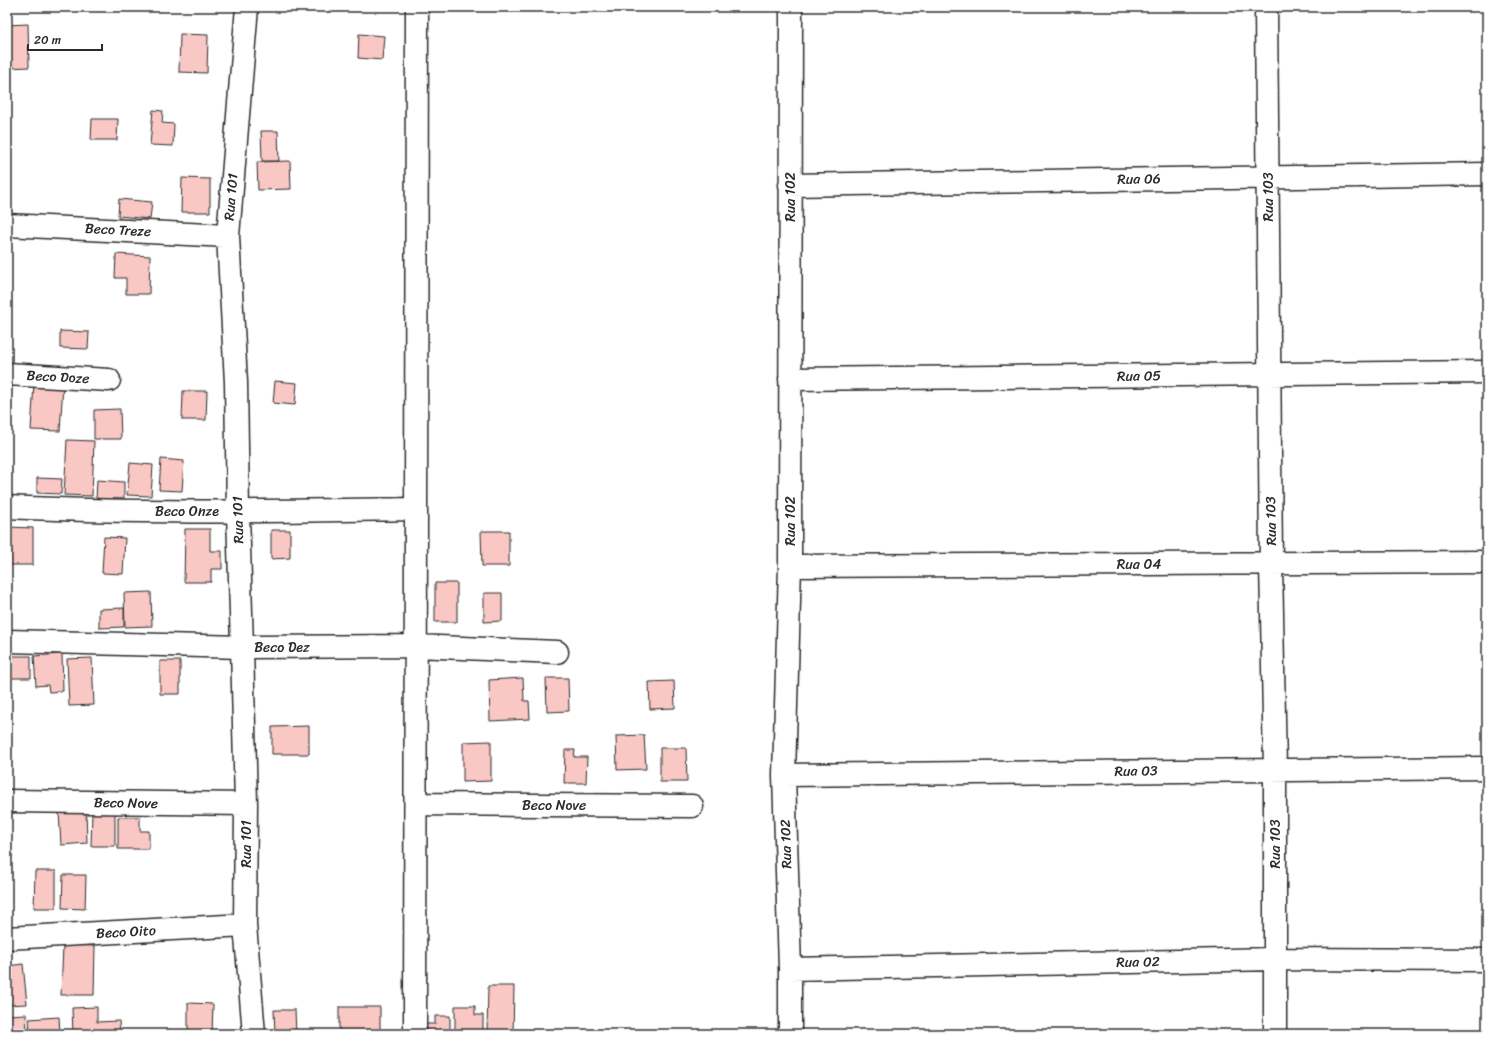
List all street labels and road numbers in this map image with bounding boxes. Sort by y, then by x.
street label: Rua 06 [1117,166,1161,192]
street label: Rua 101 [216,172,246,222]
street label: Rua 102 [778,172,803,222]
street label: Rua 103 [1256,172,1281,222]
street label: Beco Treze [84,216,152,244]
street label: Beco Doze [26,363,90,391]
street label: Rua 05 [1117,363,1162,389]
street label: Rua 101 [225,496,251,544]
street label: Rua 102 [778,496,803,546]
street label: Rua 103 [1258,496,1284,546]
street label: Beco Onze [155,499,219,524]
street label: Rua 04 [1117,552,1161,577]
street label: Beco Dez [254,635,310,660]
street label: Rua 03 [1114,758,1158,784]
street label: Beco Nove [94,790,158,816]
street label: Beco Nove [522,793,586,818]
street label: Rua 102 [773,819,799,869]
street label: Rua 103 [1263,819,1288,869]
street label: Rua 101 [234,820,259,868]
street label: Beco Oito [95,918,157,946]
street label: Rua 02 [1116,949,1160,975]

